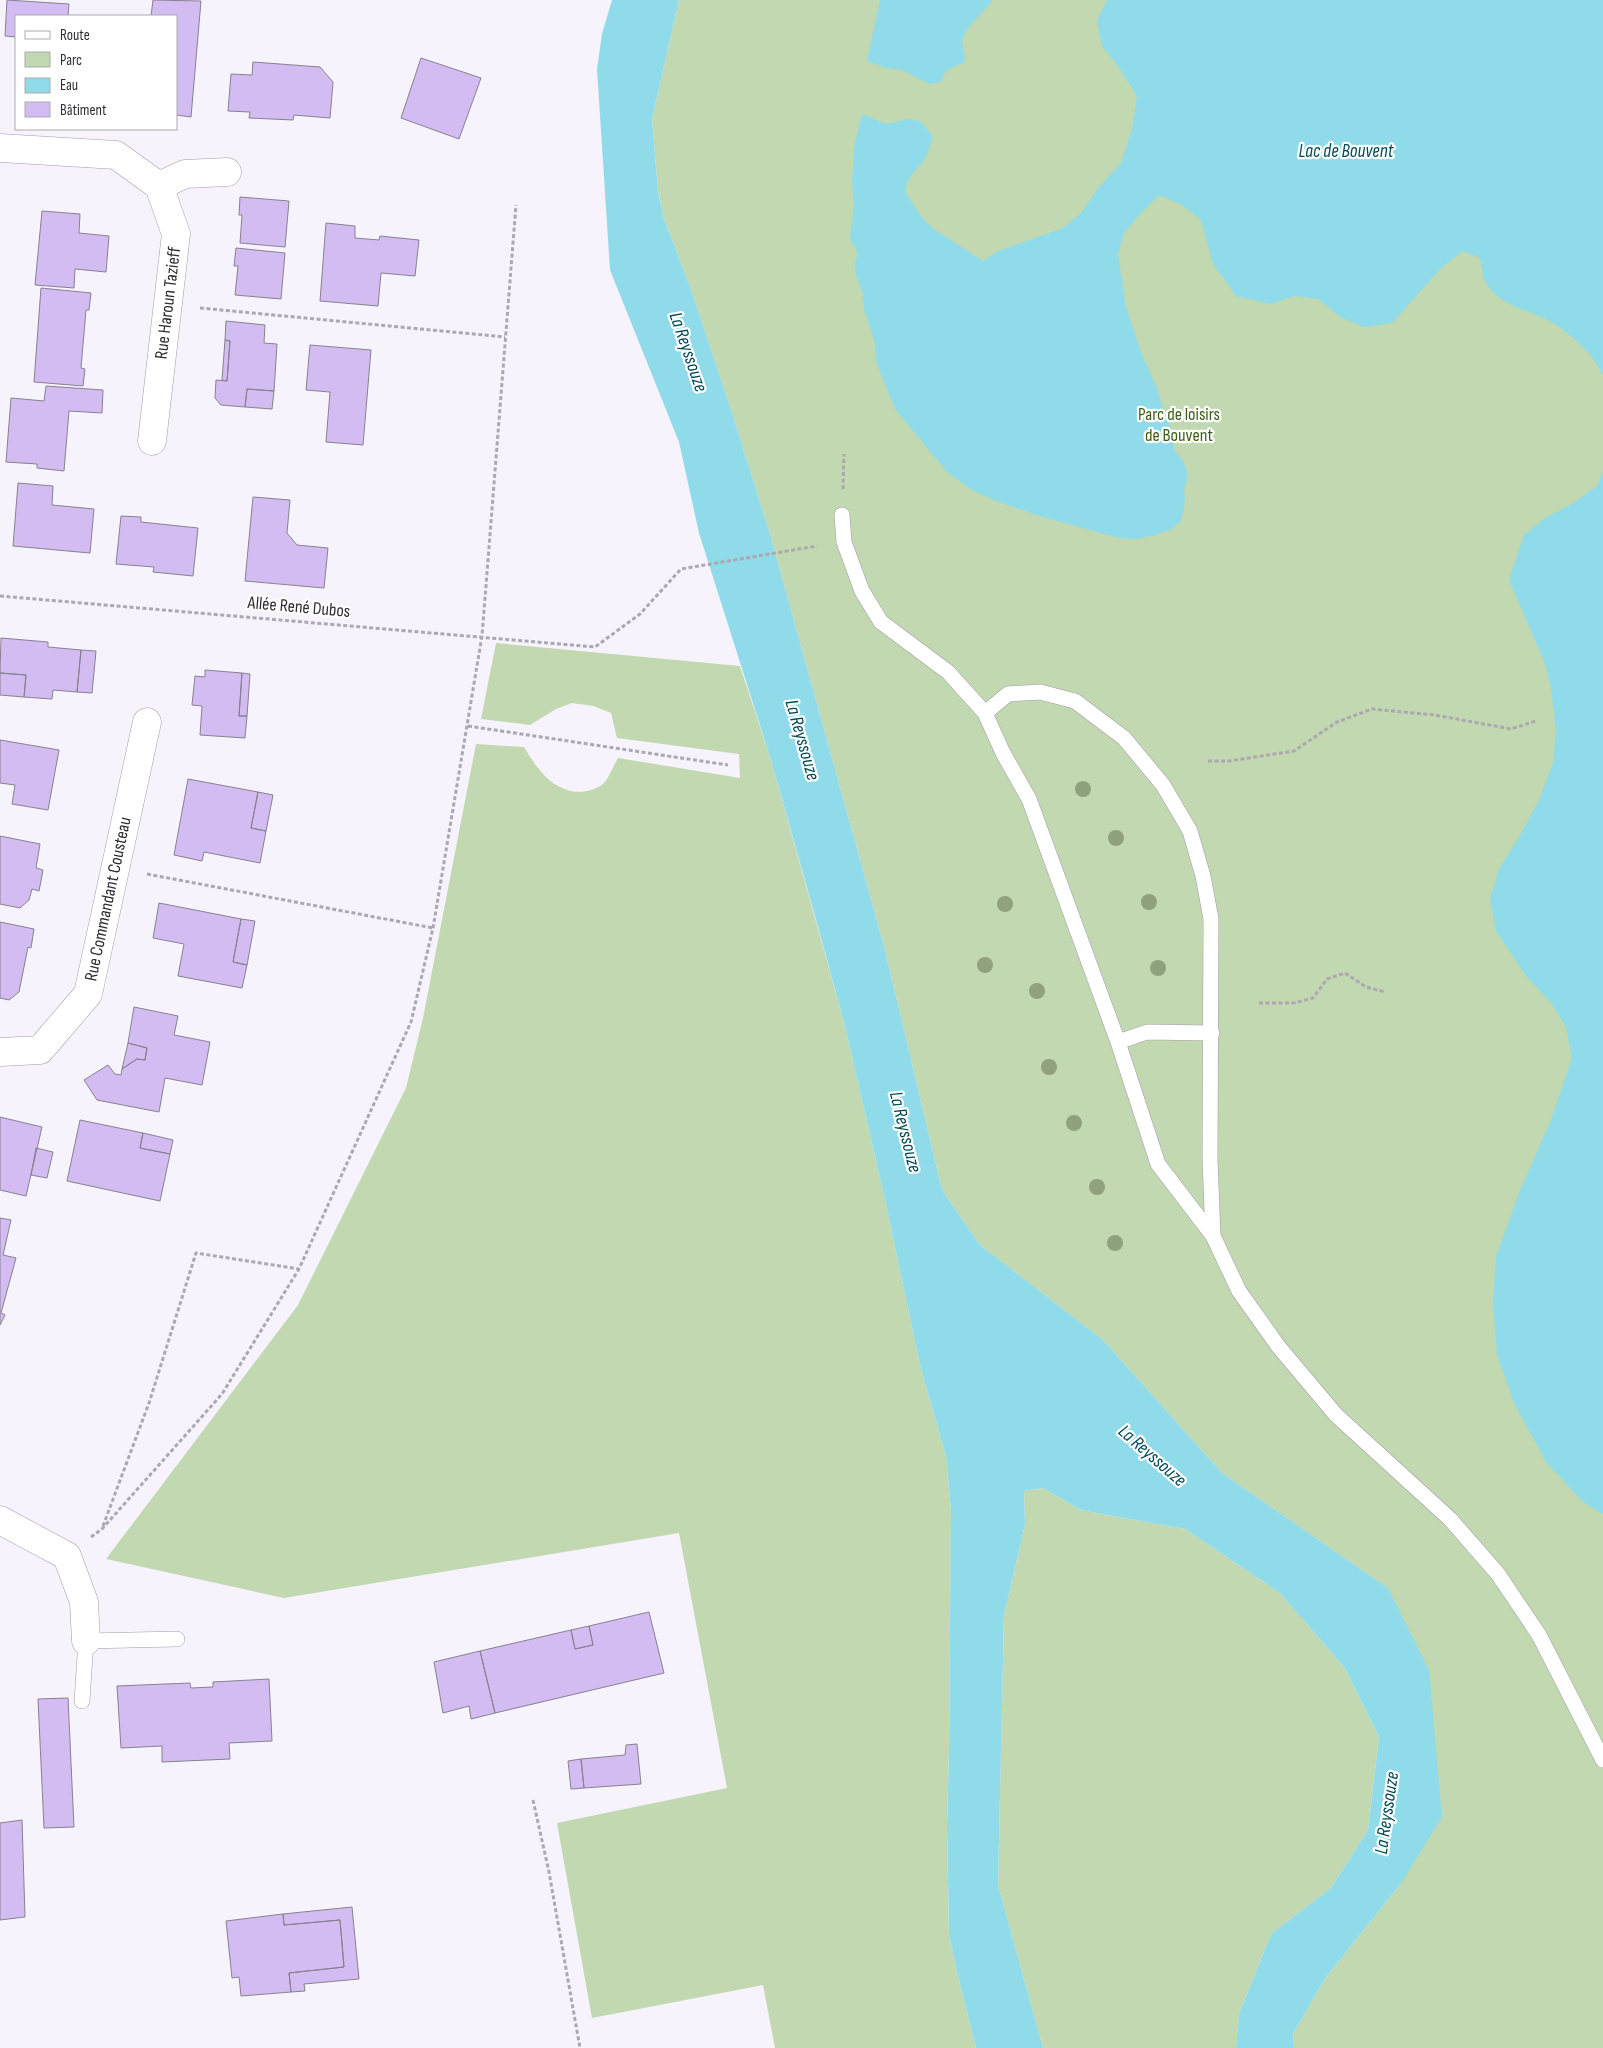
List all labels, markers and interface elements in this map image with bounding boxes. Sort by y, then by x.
legend [15,15,178,130]
text: Route [60,26,90,45]
text: Parc [60,51,82,70]
text: Eau [60,76,78,95]
text: Bâtiment [60,101,107,120]
water label: Lac de Bouvent [1299,140,1395,163]
street label: Rue Haroun Tazieff [151,245,185,360]
water label: La Reyssouze [664,309,713,395]
park label: Parc de loisirs de Bouvent [1138,404,1220,446]
street label: Allée René Dubos [246,592,351,622]
water label: La Reyssouze [780,697,825,784]
street label: Rue Commandant Cousteau [80,815,136,983]
water label: La Reyssouze [884,1089,926,1176]
water label: La Reyssouze [1113,1420,1191,1492]
water label: La Reyssouze [1370,1770,1404,1856]

